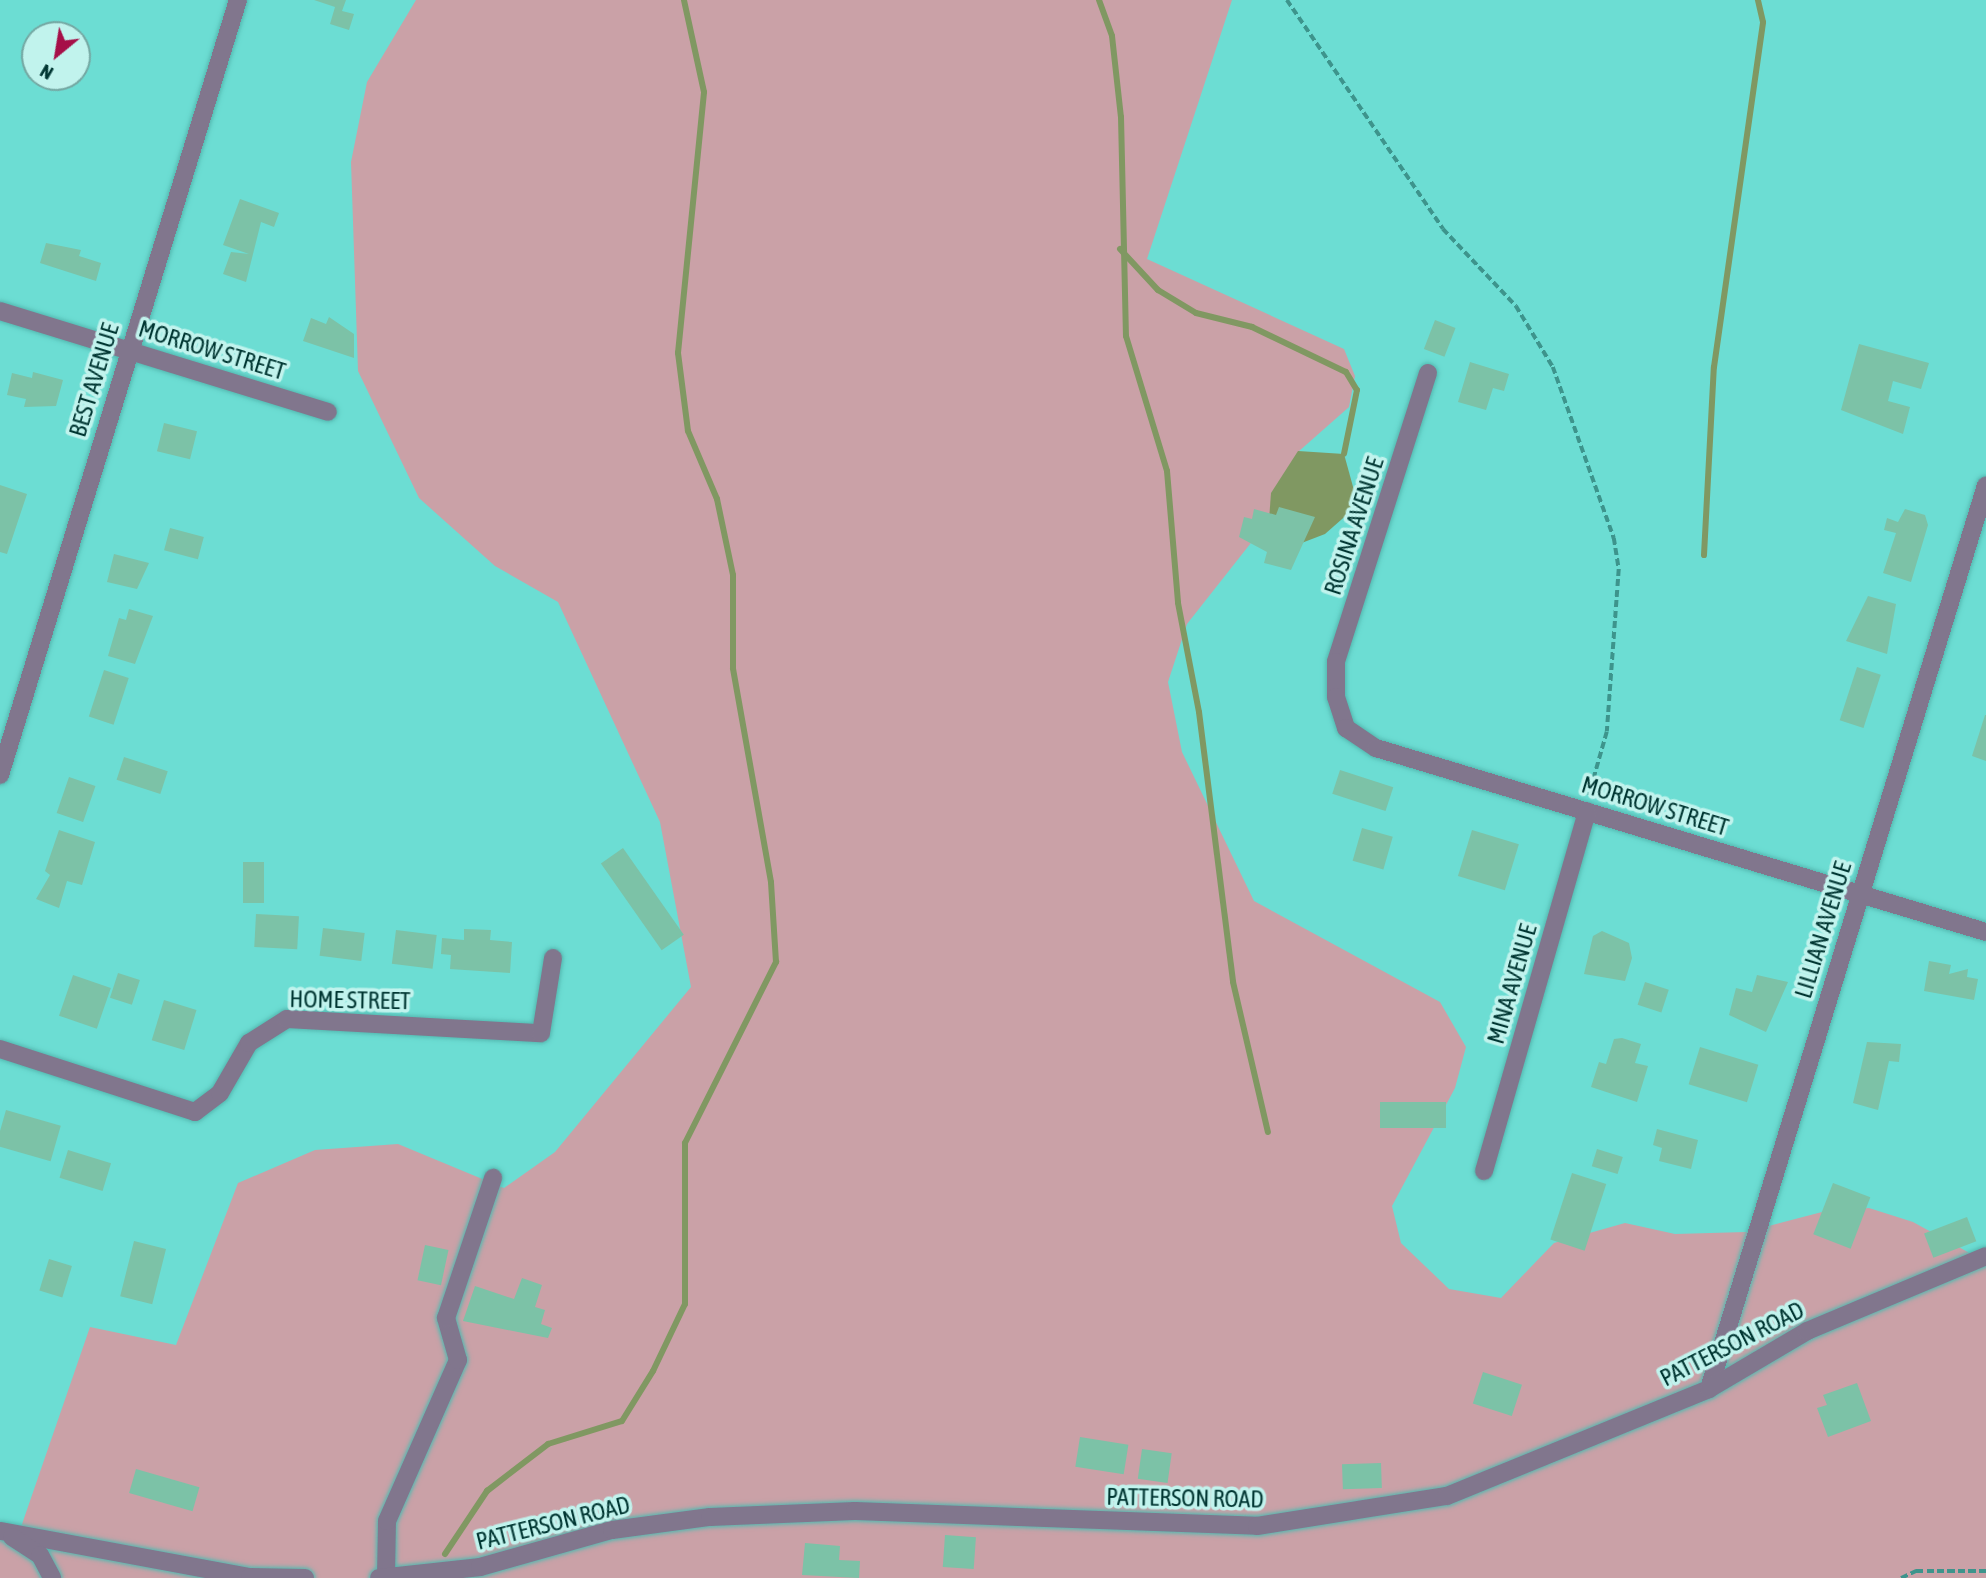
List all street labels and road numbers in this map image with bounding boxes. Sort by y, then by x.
street label: MORROW STREET [135,314,289,386]
street label: BEST AVENUE [63,320,125,440]
street label: ROSINA AVENUE [1318,454,1390,598]
street label: MORROW STREET [1578,770,1732,842]
street label: LILLIAN AVENUE [1789,858,1857,1002]
street label: MINA AVENUE [1481,921,1543,1047]
street label: HOME STREET [289,985,411,1015]
street label: PATTERSON ROAD [1655,1295,1809,1393]
street label: PATTERSON ROAD [1106,1482,1264,1514]
street label: PATTERSON ROAD [473,1490,633,1556]

